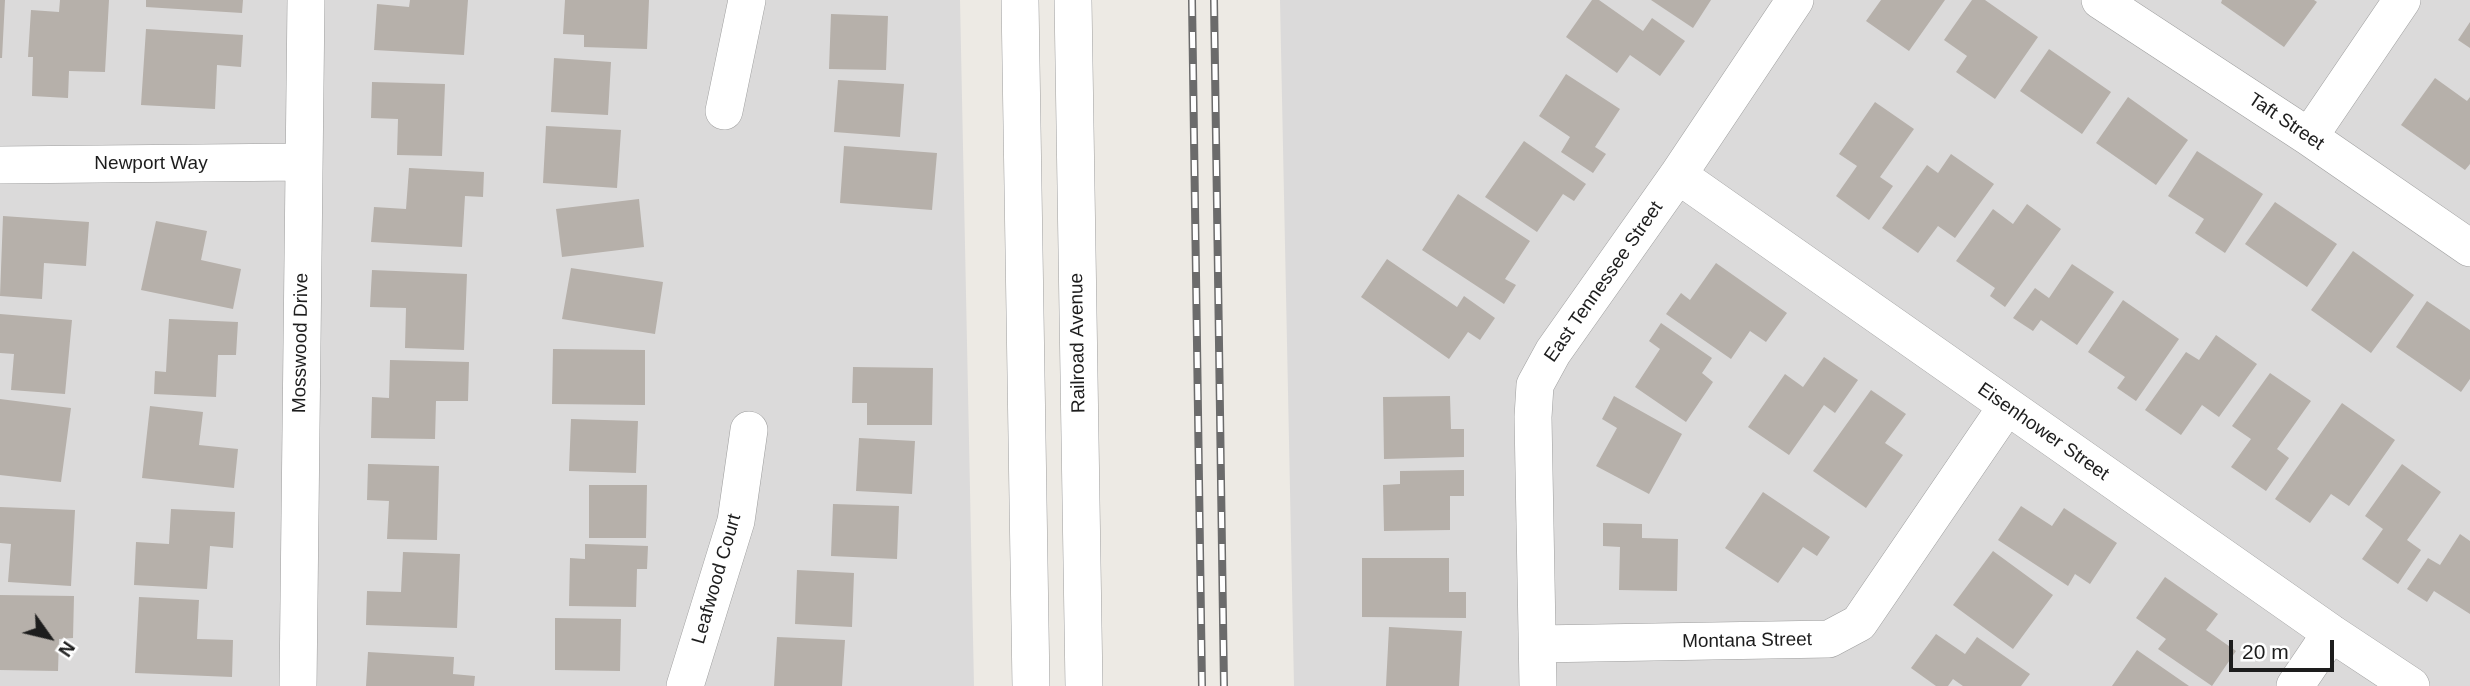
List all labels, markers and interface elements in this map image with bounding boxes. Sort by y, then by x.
street label: Taft Street [2244,88,2328,156]
street label: Newport Way [94,153,208,175]
street label: East Tennessee Street [1540,197,1668,367]
street label: Mosswood Drive [288,273,314,413]
street label: Railroad Avenue [1065,273,1091,413]
street label: Eisenhower Street [1973,378,2113,486]
street label: Leafwood Court [688,511,746,647]
north arrow [14,602,84,672]
scale bar [2232,626,2337,670]
street label: Montana Street [1682,628,1812,654]
text: N [54,637,79,661]
text: 20 m [2242,640,2289,663]

